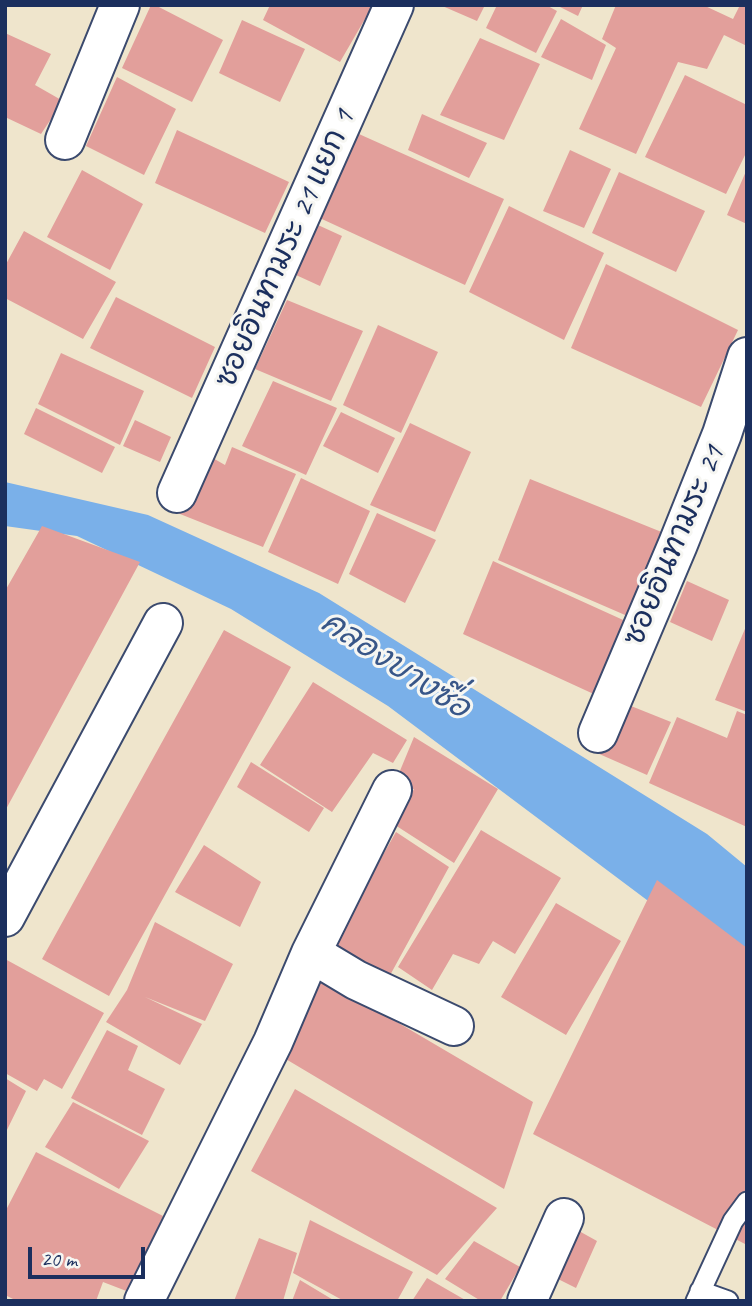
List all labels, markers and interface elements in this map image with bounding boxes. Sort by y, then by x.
street label: ซอยอินทามระ 21 แยก 1 [209,105,363,393]
street label: ซอยอินทามระ 21 [617,441,733,651]
water label: คลองบางซื่อ [314,604,476,728]
scale bar [32,1232,149,1276]
text: 20 m [41,1246,77,1272]

